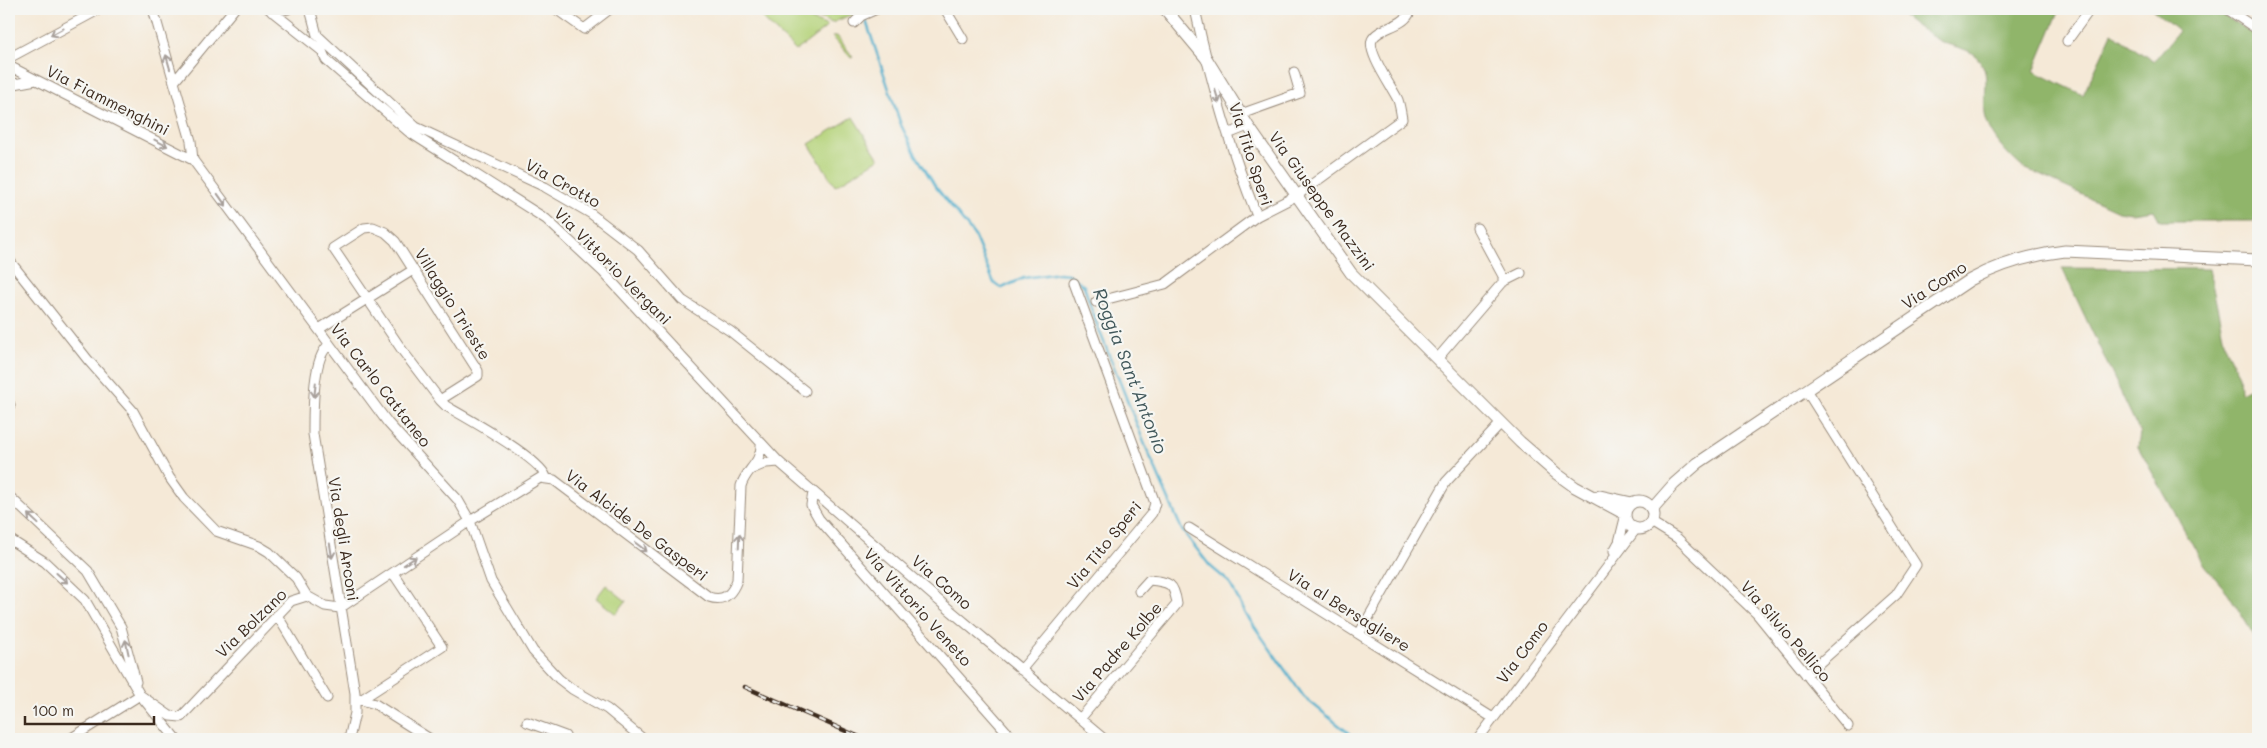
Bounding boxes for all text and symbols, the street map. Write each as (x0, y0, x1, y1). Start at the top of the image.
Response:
one-way arrow (50, 27, 65, 37)
one-way arrow (163, 54, 172, 70)
street label: Via Fiammenghini (43, 59, 173, 140)
one-way arrow (1212, 88, 1222, 104)
street label: Via Tito Speri (1225, 100, 1278, 208)
street label: Via Giuseppe Mazzini (1265, 127, 1380, 275)
one-way arrow (153, 139, 168, 148)
street label: Via Crotto (522, 153, 605, 212)
one-way arrow (216, 192, 227, 206)
street label: Via Vittorio Vergani (550, 202, 677, 329)
street label: Villaggio Trieste (411, 244, 496, 363)
street label: Via Como (1897, 256, 1970, 313)
water label: Roggia Sant'Antonio (1088, 284, 1174, 457)
street label: Via Carlo Cattaneo (326, 318, 436, 451)
one-way arrow (310, 382, 320, 398)
street label: Via Alcide De Gasperi (562, 464, 713, 585)
street label: Via degli Arconi (324, 475, 365, 602)
street label: Via Tito Speri (1062, 496, 1146, 593)
one-way arrow (27, 513, 40, 525)
one-way arrow (734, 533, 744, 550)
one-way arrow (634, 541, 647, 552)
one-way arrow (326, 543, 336, 559)
street label: Via Vittorio Veneto (860, 543, 977, 670)
street label: Via Como (908, 550, 977, 614)
one-way arrow (403, 556, 417, 566)
street label: Via al Bersagliere (1284, 563, 1415, 656)
one-way arrow (56, 572, 69, 583)
street label: Via Silvio Pellico (1737, 576, 1836, 686)
street label: Via Bolzano (211, 584, 291, 662)
street label: Via Padre Kolbe (1067, 597, 1166, 706)
street label: Via Como (1491, 616, 1552, 687)
one-way arrow (122, 640, 132, 656)
scale bar (25, 693, 154, 725)
text: 100 m (32, 700, 74, 720)

